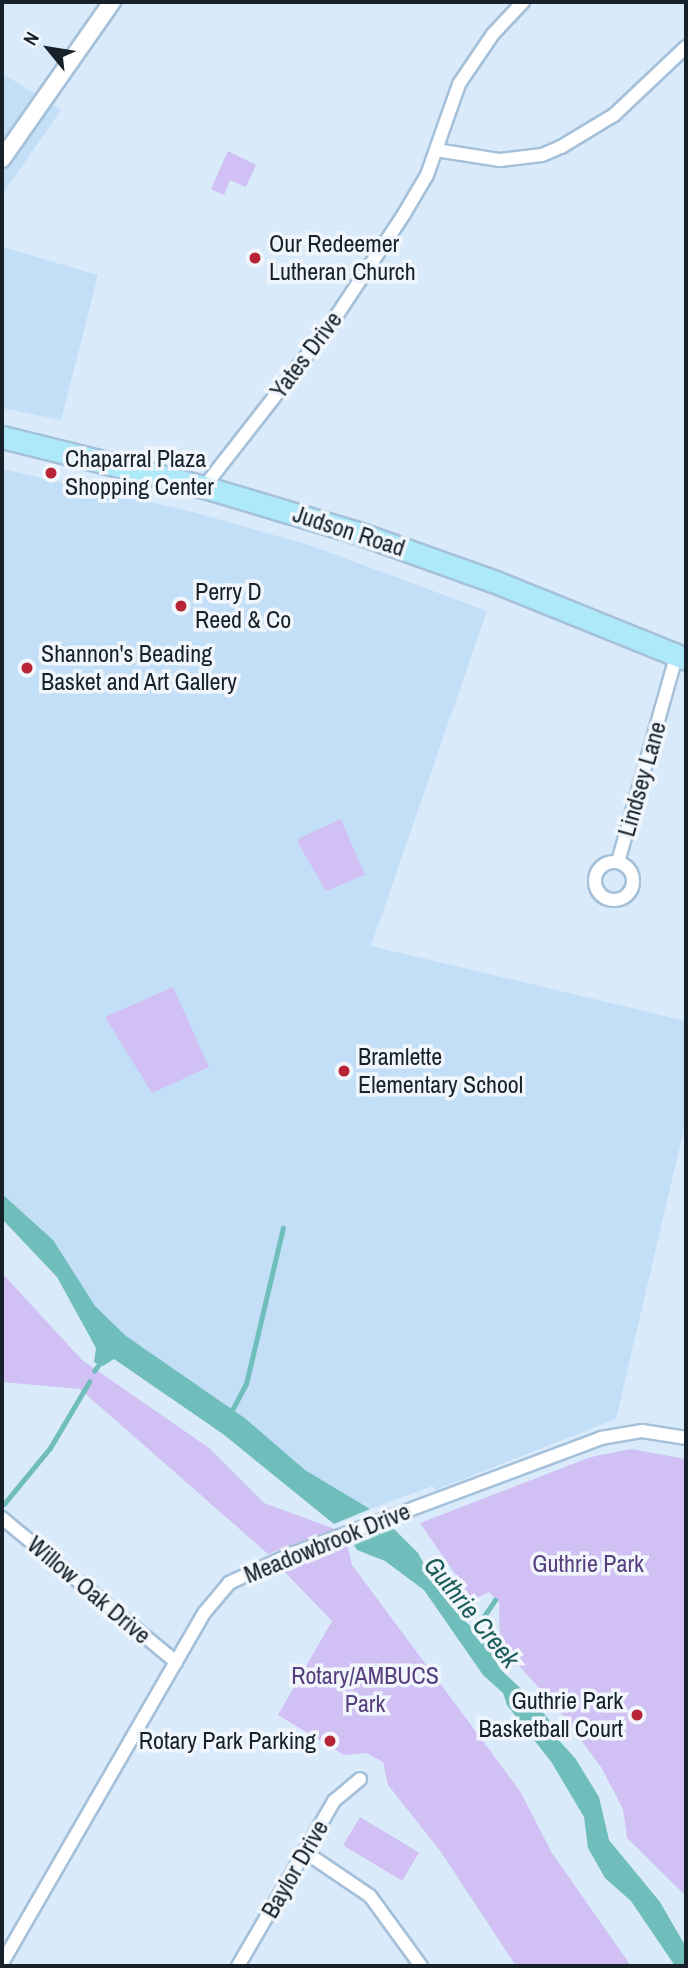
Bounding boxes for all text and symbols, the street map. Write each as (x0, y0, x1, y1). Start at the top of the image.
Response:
north arrow (14, 14, 84, 84)
text: N (17, 27, 45, 50)
place label: Our Redeemer Lutheran Church (269, 230, 416, 286)
marker: Our Redeemer Lutheran Church (247, 250, 263, 266)
street label: Yates Drive (264, 306, 348, 404)
place label: Chaparral Plaza Shopping Center (65, 445, 214, 501)
marker: Chaparral Plaza Shopping Center (43, 465, 59, 481)
street label: Judson Road (289, 499, 409, 563)
place label: Perry D Reed & Co (195, 578, 291, 634)
marker: Perry D Reed & Co (173, 598, 189, 614)
place label: Shannon's Beading Basket and Art Gallery (41, 640, 238, 696)
marker: Shannon's Beading Basket and Art Gallery (19, 660, 35, 676)
street label: Lindsey Lane (612, 718, 672, 840)
place label: Bramlette Elementary School (358, 1043, 523, 1099)
marker: Bramlette Elementary School (336, 1063, 352, 1079)
street label: Meadowbrook Drive (240, 1497, 414, 1589)
street label: Willow Oak Drive (22, 1530, 156, 1650)
water label: Guthrie Creek (418, 1550, 526, 1674)
park label: Guthrie Park (532, 1550, 644, 1578)
park label: Rotary/AMBUCS Park (291, 1662, 439, 1718)
place label: Guthrie Park Basketball Court (479, 1687, 623, 1743)
marker: Guthrie Park Basketball Court (629, 1707, 645, 1723)
place label: Rotary Park Parking (139, 1727, 316, 1755)
marker: Rotary Park Parking (322, 1733, 338, 1749)
street label: Baylor Drive (255, 1815, 335, 1923)

